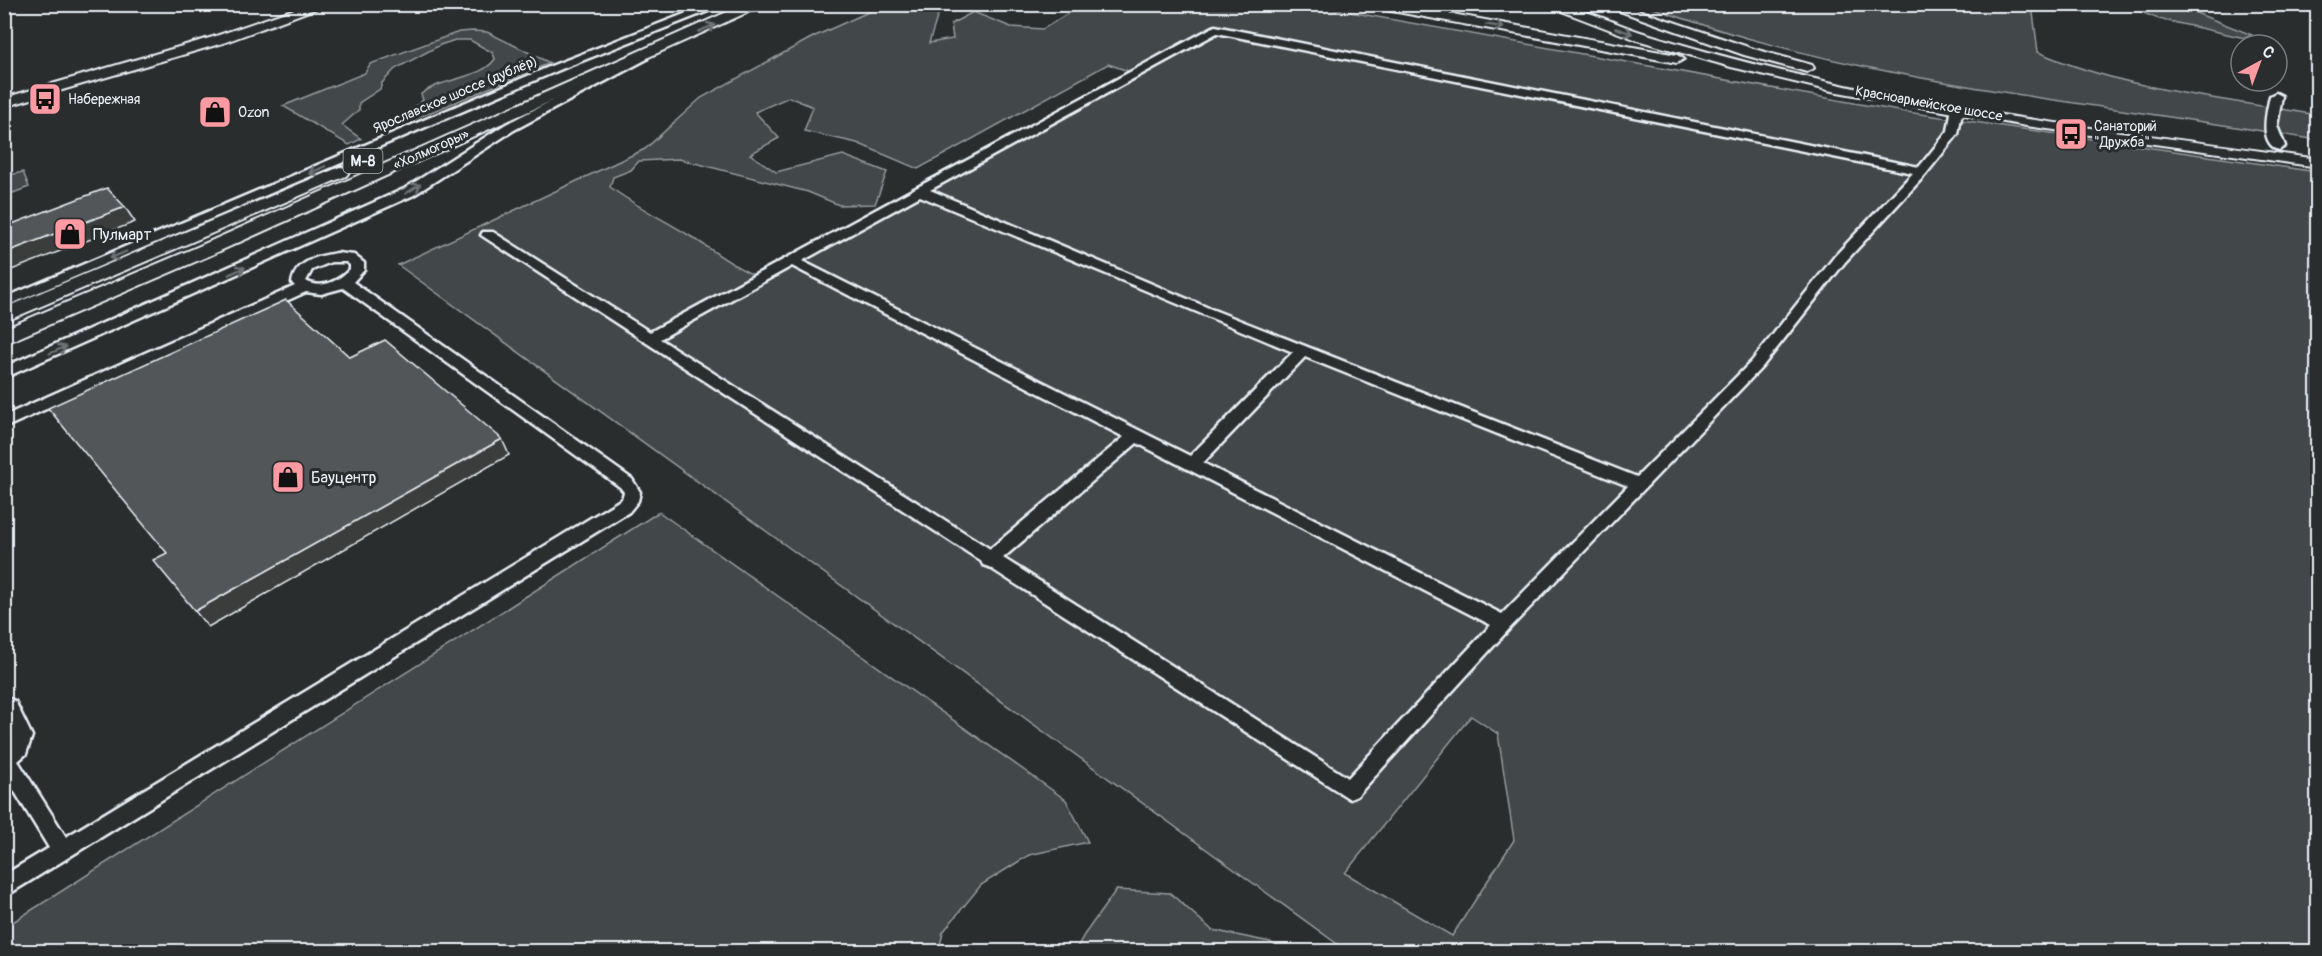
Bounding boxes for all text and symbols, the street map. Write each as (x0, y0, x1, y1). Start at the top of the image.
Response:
one-way arrow (1485, 20, 1504, 31)
one-way arrow (697, 21, 715, 33)
one-way arrow (1614, 26, 1633, 37)
north arrow (2229, 33, 2289, 93)
text: С (2258, 42, 2279, 63)
street label: Ярославское шоссе (дублёр) (370, 52, 540, 137)
bus stop icon: Набережная (27, 81, 63, 117)
street label: Красноармейское шоссе (1854, 82, 2004, 125)
place label: Набережная (68, 91, 140, 108)
shop icon: Ozon (197, 94, 233, 130)
place label: Ozon (238, 104, 270, 121)
bus stop icon: Санаторий "Дружба" (2053, 116, 2089, 152)
place label: Санаторий "Дружба" (2094, 118, 2157, 151)
street label: «Холмогоры» (391, 125, 472, 174)
road number: М-8 (344, 149, 382, 173)
one-way arrow (308, 165, 326, 176)
one-way arrow (404, 183, 421, 195)
shop icon: Пулмарт (52, 216, 88, 252)
place label: Пулмарт (93, 225, 151, 245)
one-way arrow (110, 250, 128, 261)
one-way arrow (227, 265, 245, 276)
one-way arrow (49, 344, 67, 355)
shop icon: Бауцентр (270, 459, 306, 495)
place label: Бауцентр (311, 468, 376, 488)

